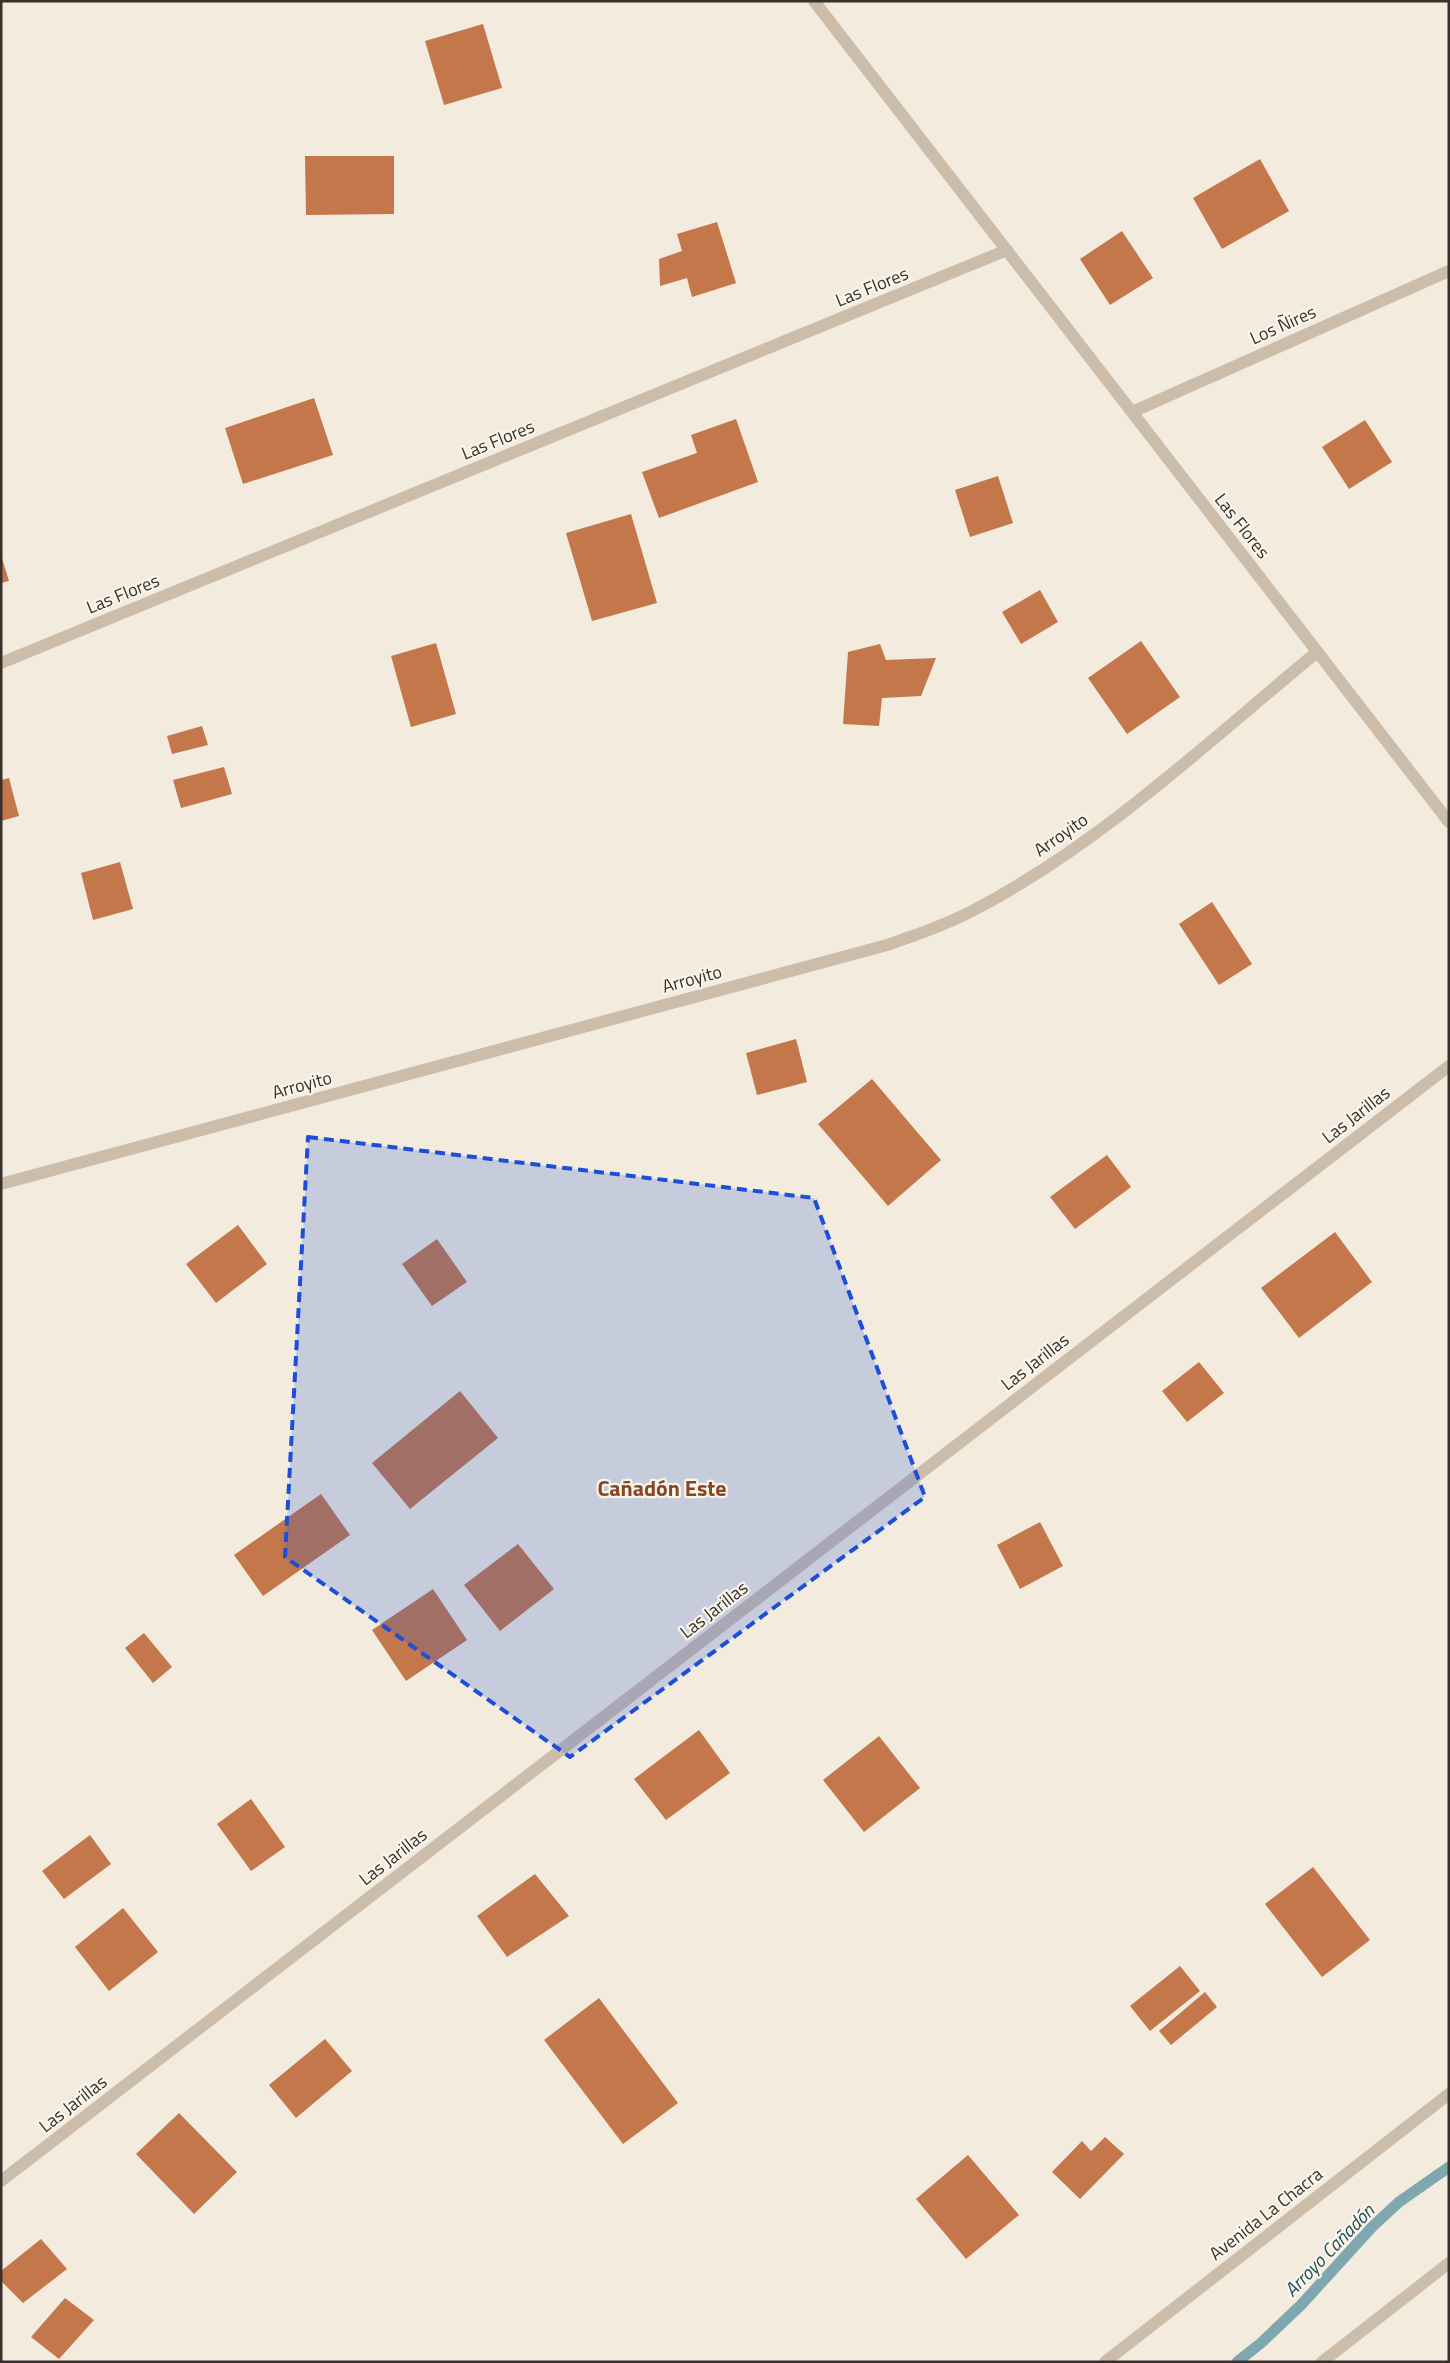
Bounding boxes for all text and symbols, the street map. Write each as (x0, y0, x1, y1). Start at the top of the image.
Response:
street label: Las Flores (831, 260, 912, 313)
street label: Los Ñires (1245, 298, 1320, 351)
street label: Las Flores (457, 413, 538, 466)
street label: Las Flores (1208, 487, 1277, 564)
street label: Las Flores (82, 567, 163, 620)
street label: Arroyito (1028, 806, 1093, 863)
street label: Arroyito (659, 958, 725, 999)
street label: Arroyito (269, 1064, 335, 1105)
street label: Las Jarillas (1316, 1079, 1396, 1150)
street label: Las Jarillas (995, 1326, 1075, 1397)
district label: Cañadón Este (597, 1471, 727, 1505)
street label: Las Jarillas (674, 1574, 754, 1645)
street label: Las Jarillas (353, 1821, 433, 1892)
street label: Las Jarillas (33, 2068, 113, 2139)
street label: Avenida La Chacra (1203, 2161, 1328, 2267)
water label: Arroyo Cañadón (1277, 2196, 1381, 2303)

